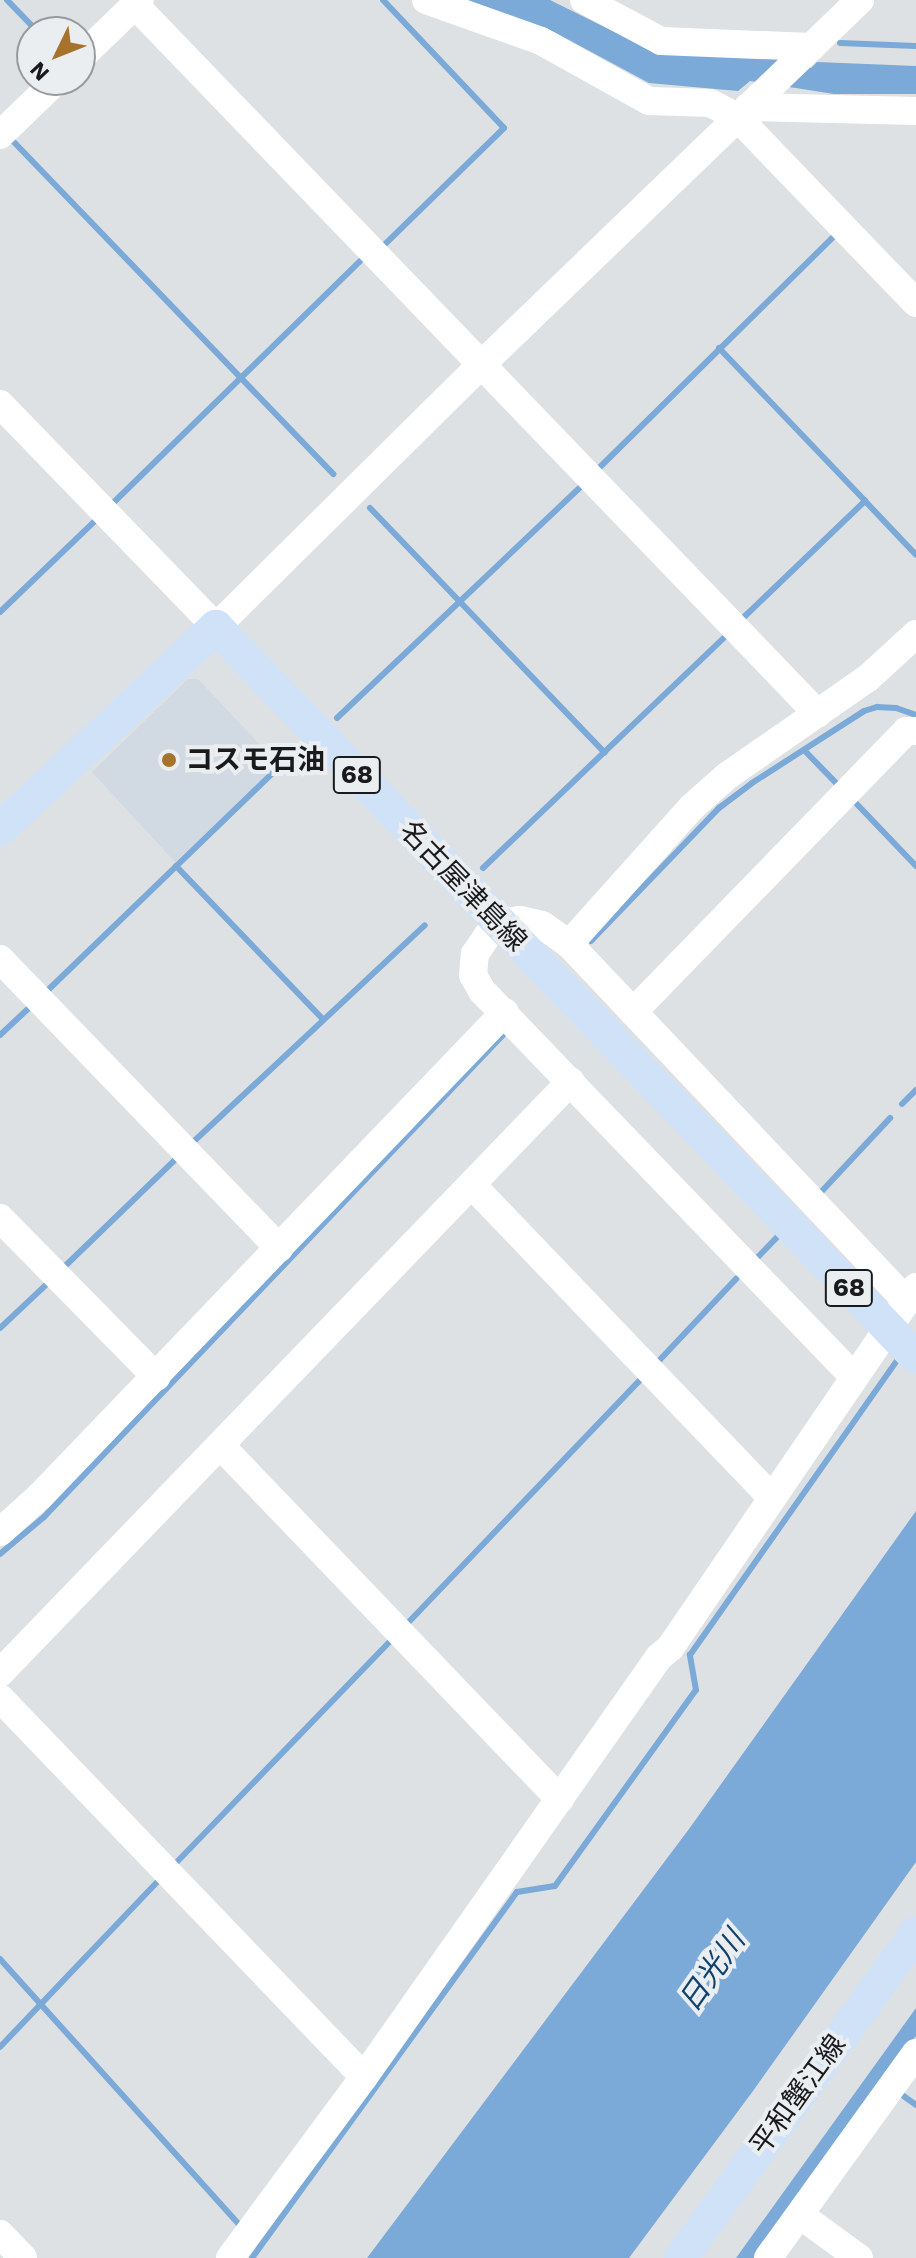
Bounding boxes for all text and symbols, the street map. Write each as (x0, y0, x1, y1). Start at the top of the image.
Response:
north arrow (16, 16, 96, 96)
text: N (25, 57, 54, 86)
place label: コスモ石油 (185, 743, 325, 777)
marker: コスモ石油 (160, 751, 178, 769)
road number: 68 (331, 753, 383, 797)
street label: 名古屋津島線 (393, 814, 533, 958)
road number: 68 (823, 1266, 875, 1310)
water label: 日光川 (671, 1924, 753, 2018)
street label: 平和蟹江線 (743, 2028, 853, 2162)

